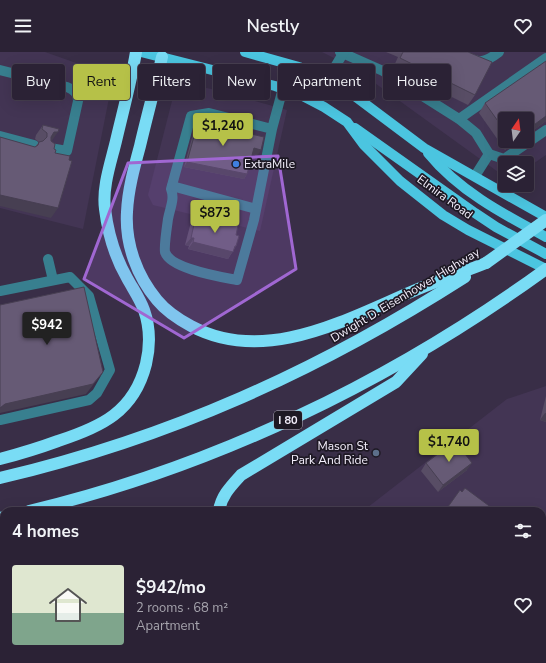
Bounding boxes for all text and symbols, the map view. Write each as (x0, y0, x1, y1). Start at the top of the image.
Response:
text: Nestly (247, 14, 299, 38)
icon: menu (12, 15, 34, 37)
icon: heart (512, 15, 534, 37)
chip: Buy (12, 64, 65, 100)
chip: Rent (73, 64, 130, 100)
chip: Filters (138, 64, 205, 100)
chip: New (213, 64, 270, 100)
chip: Apartment (278, 64, 375, 100)
chip: House (383, 64, 451, 100)
north arrow (498, 112, 534, 148)
map controls (498, 112, 534, 192)
pin: $1,240 (190, 113, 256, 147)
text: $1,240 (202, 117, 244, 135)
place label: ExtraMile (244, 156, 295, 172)
button: layers (498, 156, 534, 192)
marker: ExtraMile (231, 159, 241, 169)
street label: Elmira Road (414, 171, 476, 223)
pin: $873 (191, 200, 239, 234)
text: $873 (199, 204, 231, 222)
street label: Dwight D. Eisenhower Highway (327, 244, 483, 346)
pin: $942 (23, 312, 71, 346)
text: $942 (31, 316, 63, 334)
road number: I 80 (274, 411, 302, 429)
pin: $1,740 (416, 429, 482, 463)
text: $1,740 (428, 433, 470, 451)
place label: Mason St Park And Ride (291, 438, 369, 468)
marker: Mason St Park And Ride (371, 448, 381, 458)
text: 4 homes (12, 520, 79, 543)
icon: filters (512, 520, 534, 542)
text: $942/mo (136, 576, 206, 599)
icon: home (44, 581, 92, 629)
icon: heart (512, 594, 534, 616)
text: 2 rooms · 68 m² (136, 599, 228, 617)
text: Apartment (136, 617, 199, 635)

